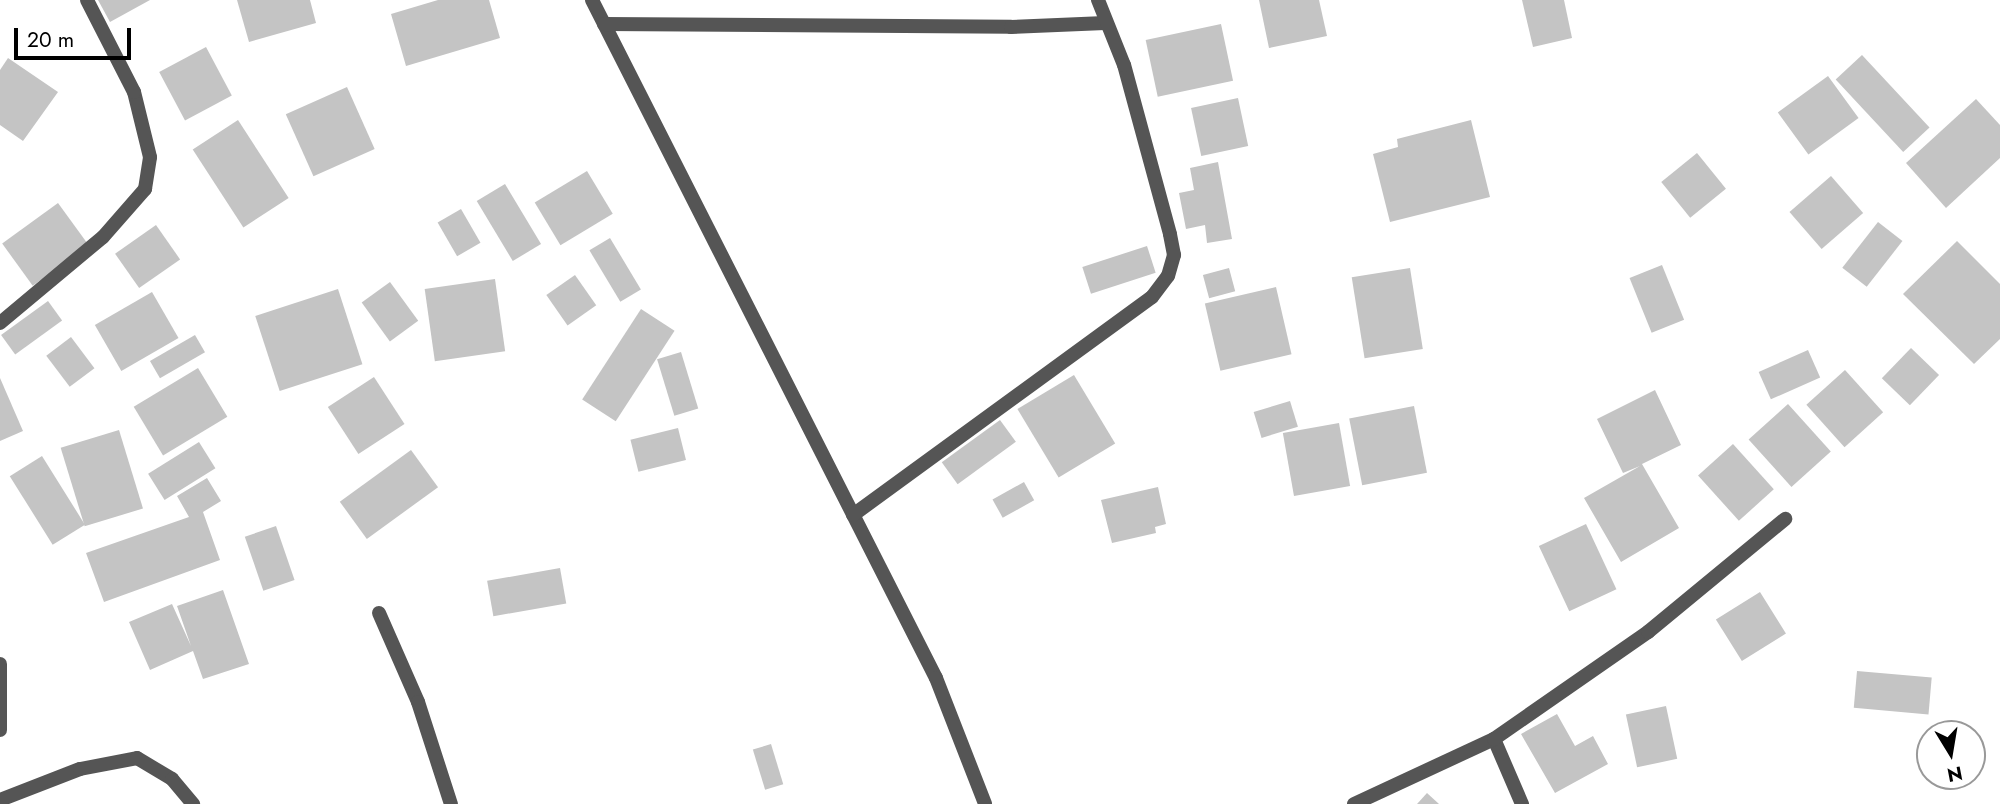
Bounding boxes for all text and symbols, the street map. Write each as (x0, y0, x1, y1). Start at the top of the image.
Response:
scale bar (18, 14, 135, 58)
text: 20 m (27, 25, 74, 55)
north arrow (1916, 720, 1986, 790)
text: N (1945, 759, 1965, 789)

